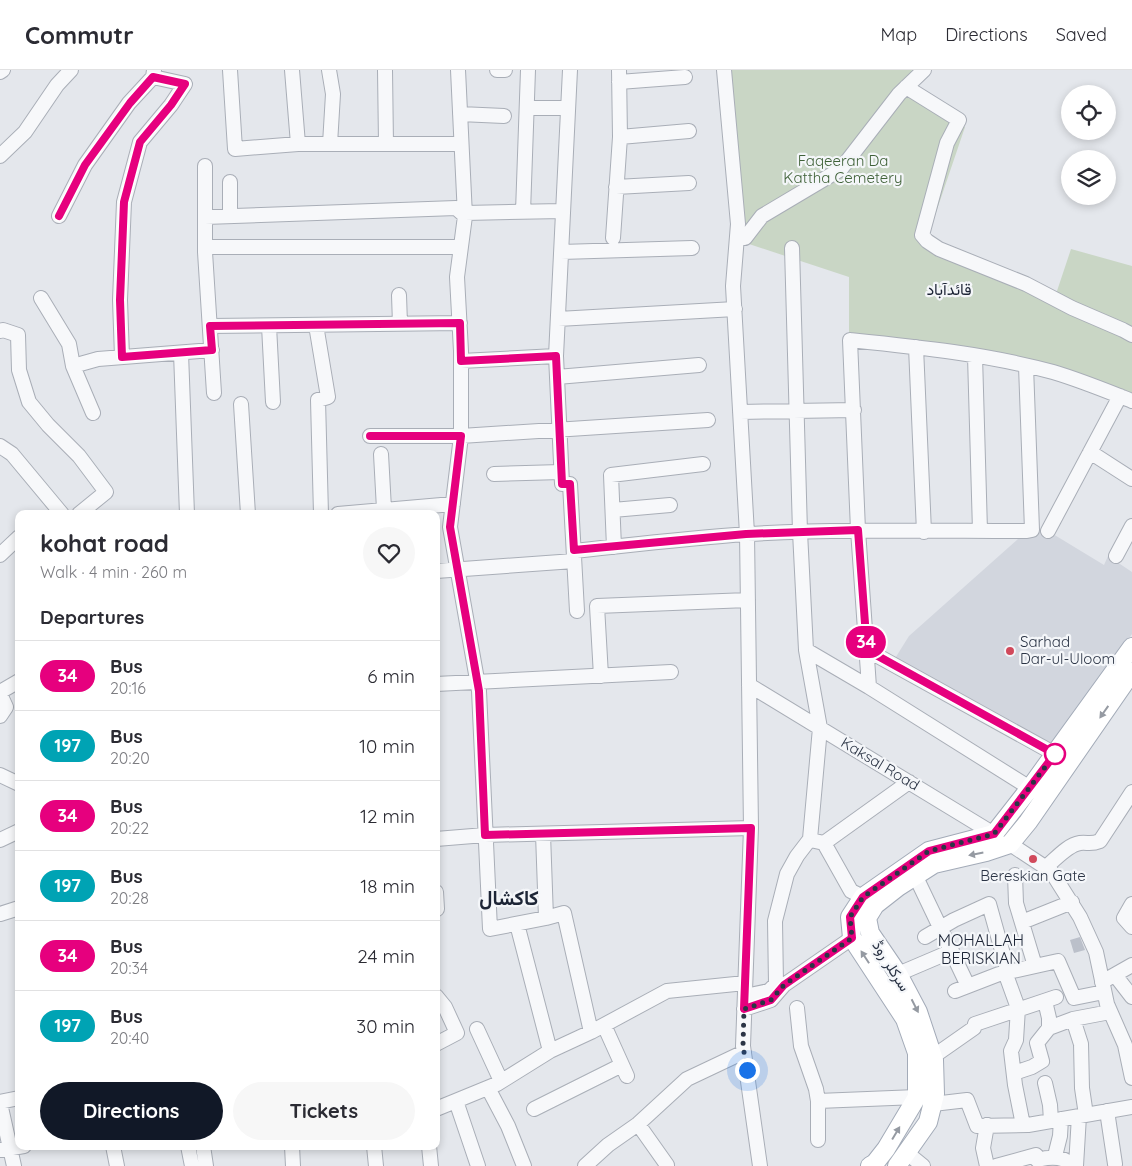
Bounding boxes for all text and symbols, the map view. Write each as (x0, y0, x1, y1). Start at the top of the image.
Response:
text: Commutr (25, 20, 134, 50)
text: Map (880, 23, 917, 46)
text: Directions (945, 23, 1028, 46)
text: Saved (1056, 23, 1107, 46)
map controls (1061, 85, 1116, 205)
button: locate (1061, 85, 1116, 140)
button: layers (1061, 150, 1116, 205)
park label: Faqeeran Da Kattha Cemetery (783, 151, 903, 187)
district label: قائدآباد (926, 279, 972, 299)
button: heart (363, 527, 415, 579)
text: kohat road (40, 528, 169, 558)
text: Walk · 4 min · 260 m (40, 562, 187, 582)
text: Departures (40, 605, 144, 629)
line badge: 34 (844, 626, 888, 658)
text: 34 (856, 630, 876, 653)
place label: Sarhad Dar-ul-Uloom (1020, 632, 1115, 668)
marker: Sarhad Dar-ul-Uloom (1004, 645, 1016, 657)
text: Bus (110, 654, 143, 678)
text: 34 (57, 664, 78, 687)
text: 6 min (367, 664, 415, 688)
text: 20:16 (110, 678, 146, 698)
one-way arrow (1099, 705, 1109, 719)
text: Bus (110, 724, 143, 748)
street label: Kaksal Road (838, 733, 923, 794)
text: 197 (54, 734, 81, 757)
text: 10 min (359, 734, 415, 758)
unlabelled marker (1044, 743, 1066, 765)
text: 20:20 (110, 748, 150, 768)
text: Bus (110, 794, 143, 818)
text: 34 (57, 804, 78, 827)
text: 12 min (360, 804, 415, 828)
text: 20:22 (110, 818, 149, 838)
one-way arrow (968, 850, 984, 858)
marker: Bereskian Gate (1027, 853, 1039, 865)
text: Bus (110, 864, 143, 888)
place label: Bereskian Gate (980, 866, 1086, 885)
text: 197 (54, 874, 81, 897)
text: 18 min (360, 874, 415, 898)
district label: کاکشال (479, 885, 539, 910)
text: 20:28 (110, 888, 149, 908)
district label: MOHALLAH BERISKIAN (938, 930, 1024, 968)
text: Bus (110, 934, 143, 958)
street label: سرکلر روڈ (868, 937, 914, 995)
text: 34 (57, 944, 78, 967)
text: 24 min (357, 944, 415, 968)
one-way arrow (860, 951, 870, 964)
text: 20:34 (110, 958, 148, 978)
one-way arrow (911, 999, 919, 1013)
text: Bus (110, 1004, 143, 1028)
text: 197 (54, 1014, 81, 1037)
text: 30 min (356, 1014, 415, 1038)
text: 20:40 (110, 1028, 149, 1048)
your location (735, 1058, 760, 1083)
button: Directions (40, 1082, 223, 1140)
button: Tickets (233, 1082, 415, 1140)
one-way arrow (891, 1127, 900, 1140)

